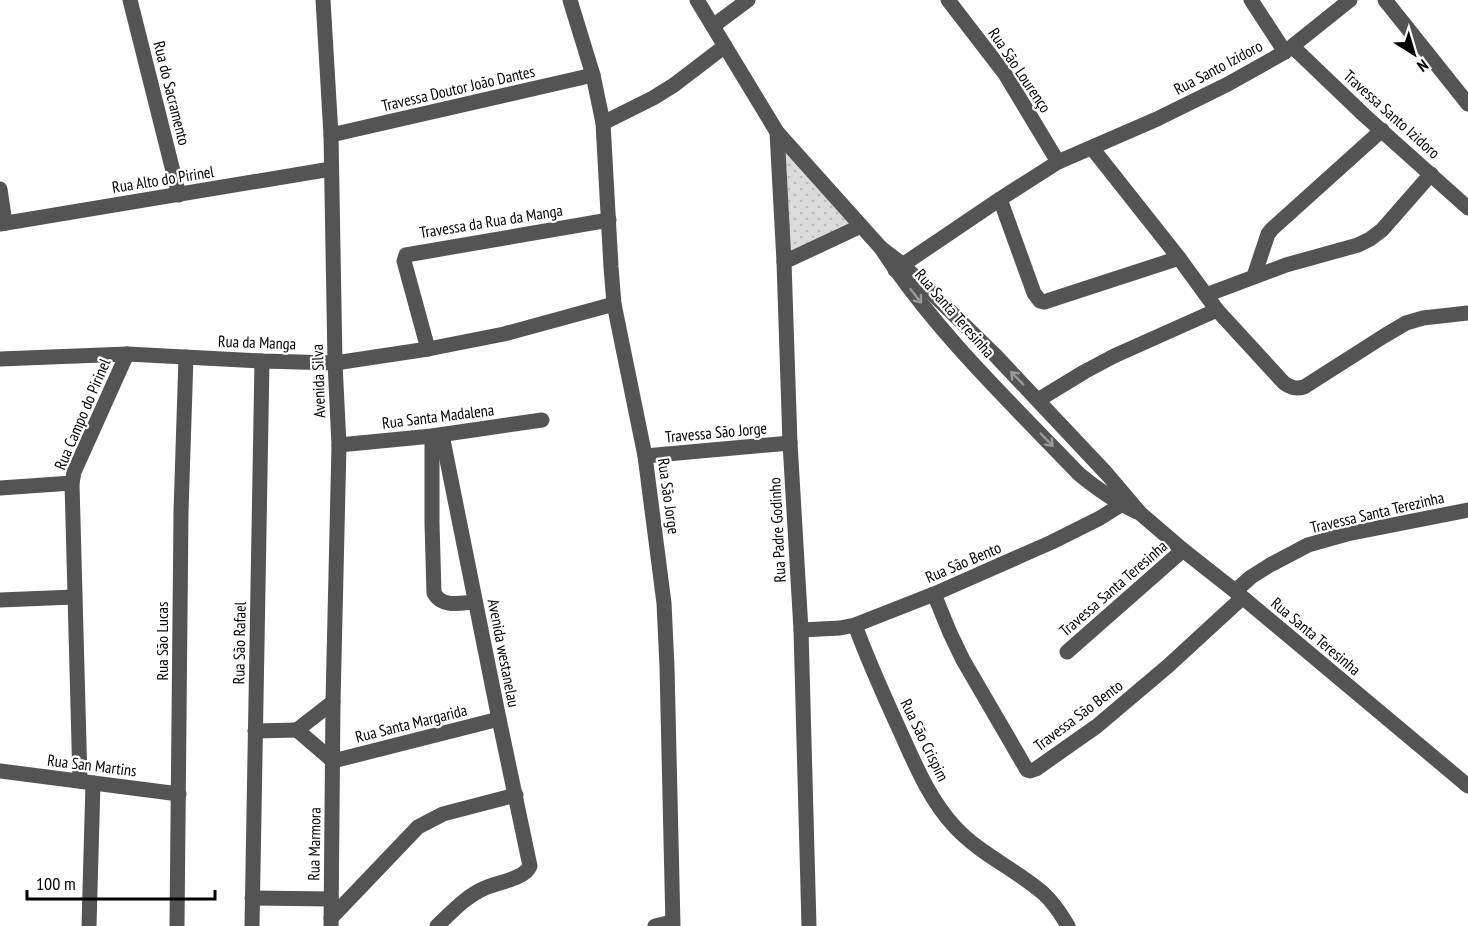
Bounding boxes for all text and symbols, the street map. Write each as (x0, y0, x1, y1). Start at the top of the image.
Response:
street label: Rua São Lourenço (984, 24, 1056, 116)
north arrow (1384, 24, 1444, 84)
street label: Rua Santo Izidoro (1170, 35, 1266, 99)
street label: Rua do Sacramento (149, 39, 195, 147)
text: N (1414, 55, 1432, 77)
street label: Travessa Doutor João Dantes (379, 61, 537, 115)
street label: Travessa Santo Izidoro (1340, 65, 1444, 163)
street label: Rua Alto do Pirinel (111, 161, 216, 197)
street label: Travessa da Rua da Manga (418, 200, 564, 242)
street label: Rua Santa Teresinha (911, 265, 999, 361)
one-way arrow (909, 287, 922, 303)
street label: Rua da Manga (218, 331, 296, 353)
street label: Avenida Silva (307, 344, 329, 418)
street label: Rua Campo do Pirinel (50, 355, 115, 473)
one-way arrow (1010, 371, 1024, 386)
street label: Rua Santa Madalena (381, 399, 495, 433)
street label: Travessa São Jorge (664, 418, 768, 446)
one-way arrow (1039, 432, 1053, 447)
street label: Rua São Jorge (654, 457, 684, 535)
street label: Rua Padre Godinho (764, 477, 790, 583)
street label: Travessa Santa Terezinha (1308, 487, 1446, 537)
street label: Travessa Santa Teresinha (1055, 536, 1171, 640)
street label: Rua São Bento (922, 537, 1004, 587)
street label: Rua Santa Teresinha (1267, 593, 1365, 679)
street label: Avenida westanelau (484, 597, 524, 709)
street label: Rua São Rafael (228, 601, 250, 685)
street label: Rua São Lucas (152, 602, 172, 680)
street label: Travessa São Bento (1030, 675, 1126, 755)
street label: Rua São Crispim (896, 696, 954, 784)
street label: Rua Santa Margarida (353, 699, 469, 747)
street label: Rua San Martins (46, 750, 138, 780)
street label: Rua Marmora (303, 807, 325, 881)
scale bar (27, 863, 214, 901)
text: 100 m (36, 872, 76, 895)

